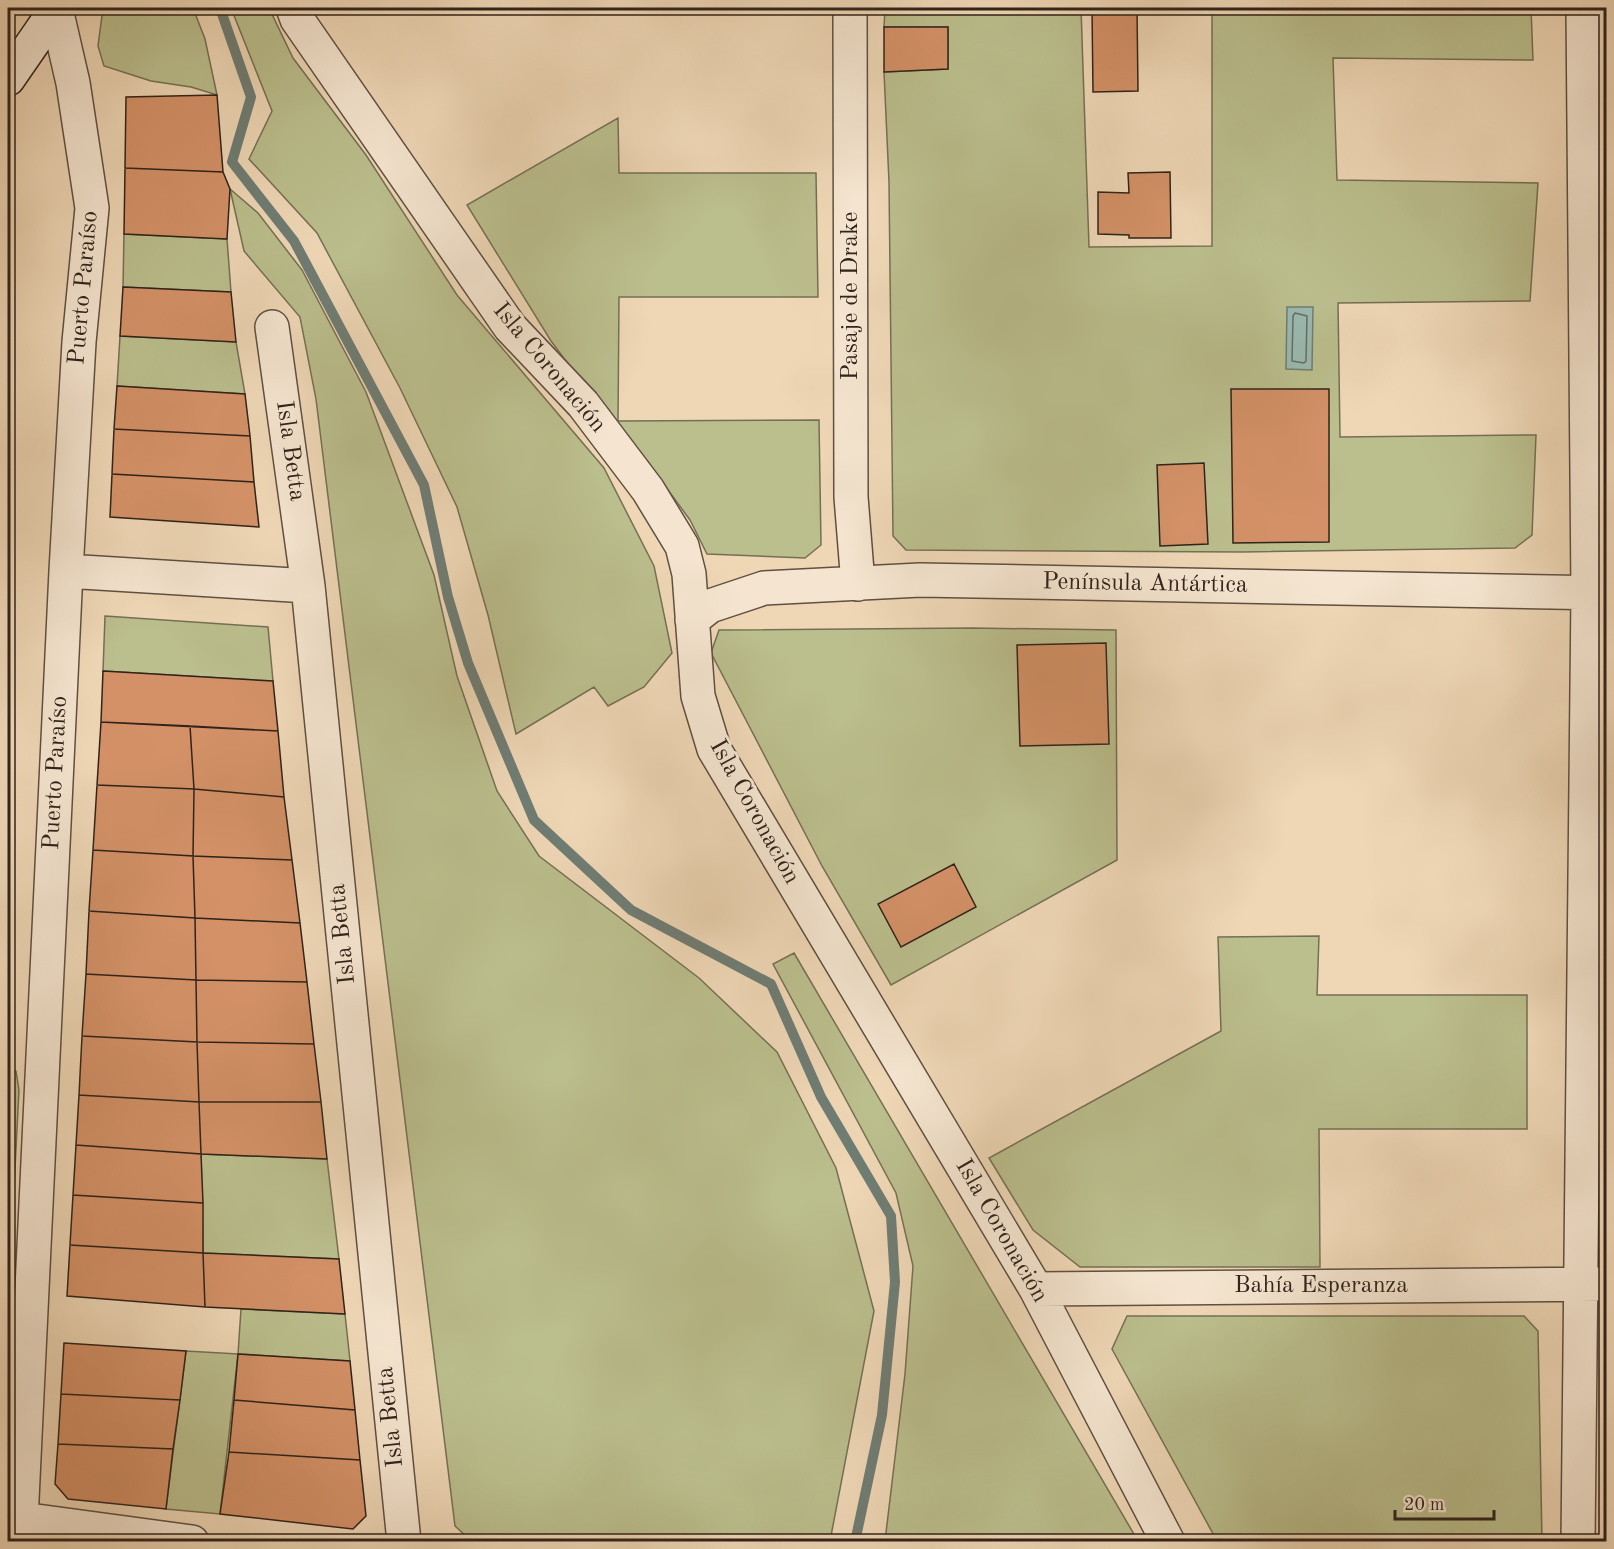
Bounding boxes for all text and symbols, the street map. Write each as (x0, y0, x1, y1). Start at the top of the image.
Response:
street label: Puerto Paraíso (65, 210, 103, 366)
street label: Pasaje de Drake (839, 211, 863, 381)
street label: Isla Coronación (488, 299, 610, 438)
street label: Isla Betta (271, 399, 309, 503)
street label: Península Antártica (1042, 570, 1248, 598)
street label: Puerto Paraíso (40, 695, 72, 851)
street label: Isla Coronación (704, 736, 804, 888)
street label: Isla Betta (326, 882, 360, 986)
street label: Isla Coronación (950, 1155, 1052, 1307)
street label: Bahía Esperanza (1234, 1274, 1408, 1298)
street label: Isla Betta (374, 1365, 408, 1469)
scale bar (1395, 1483, 1494, 1521)
text: 20 m (1404, 1496, 1444, 1514)

